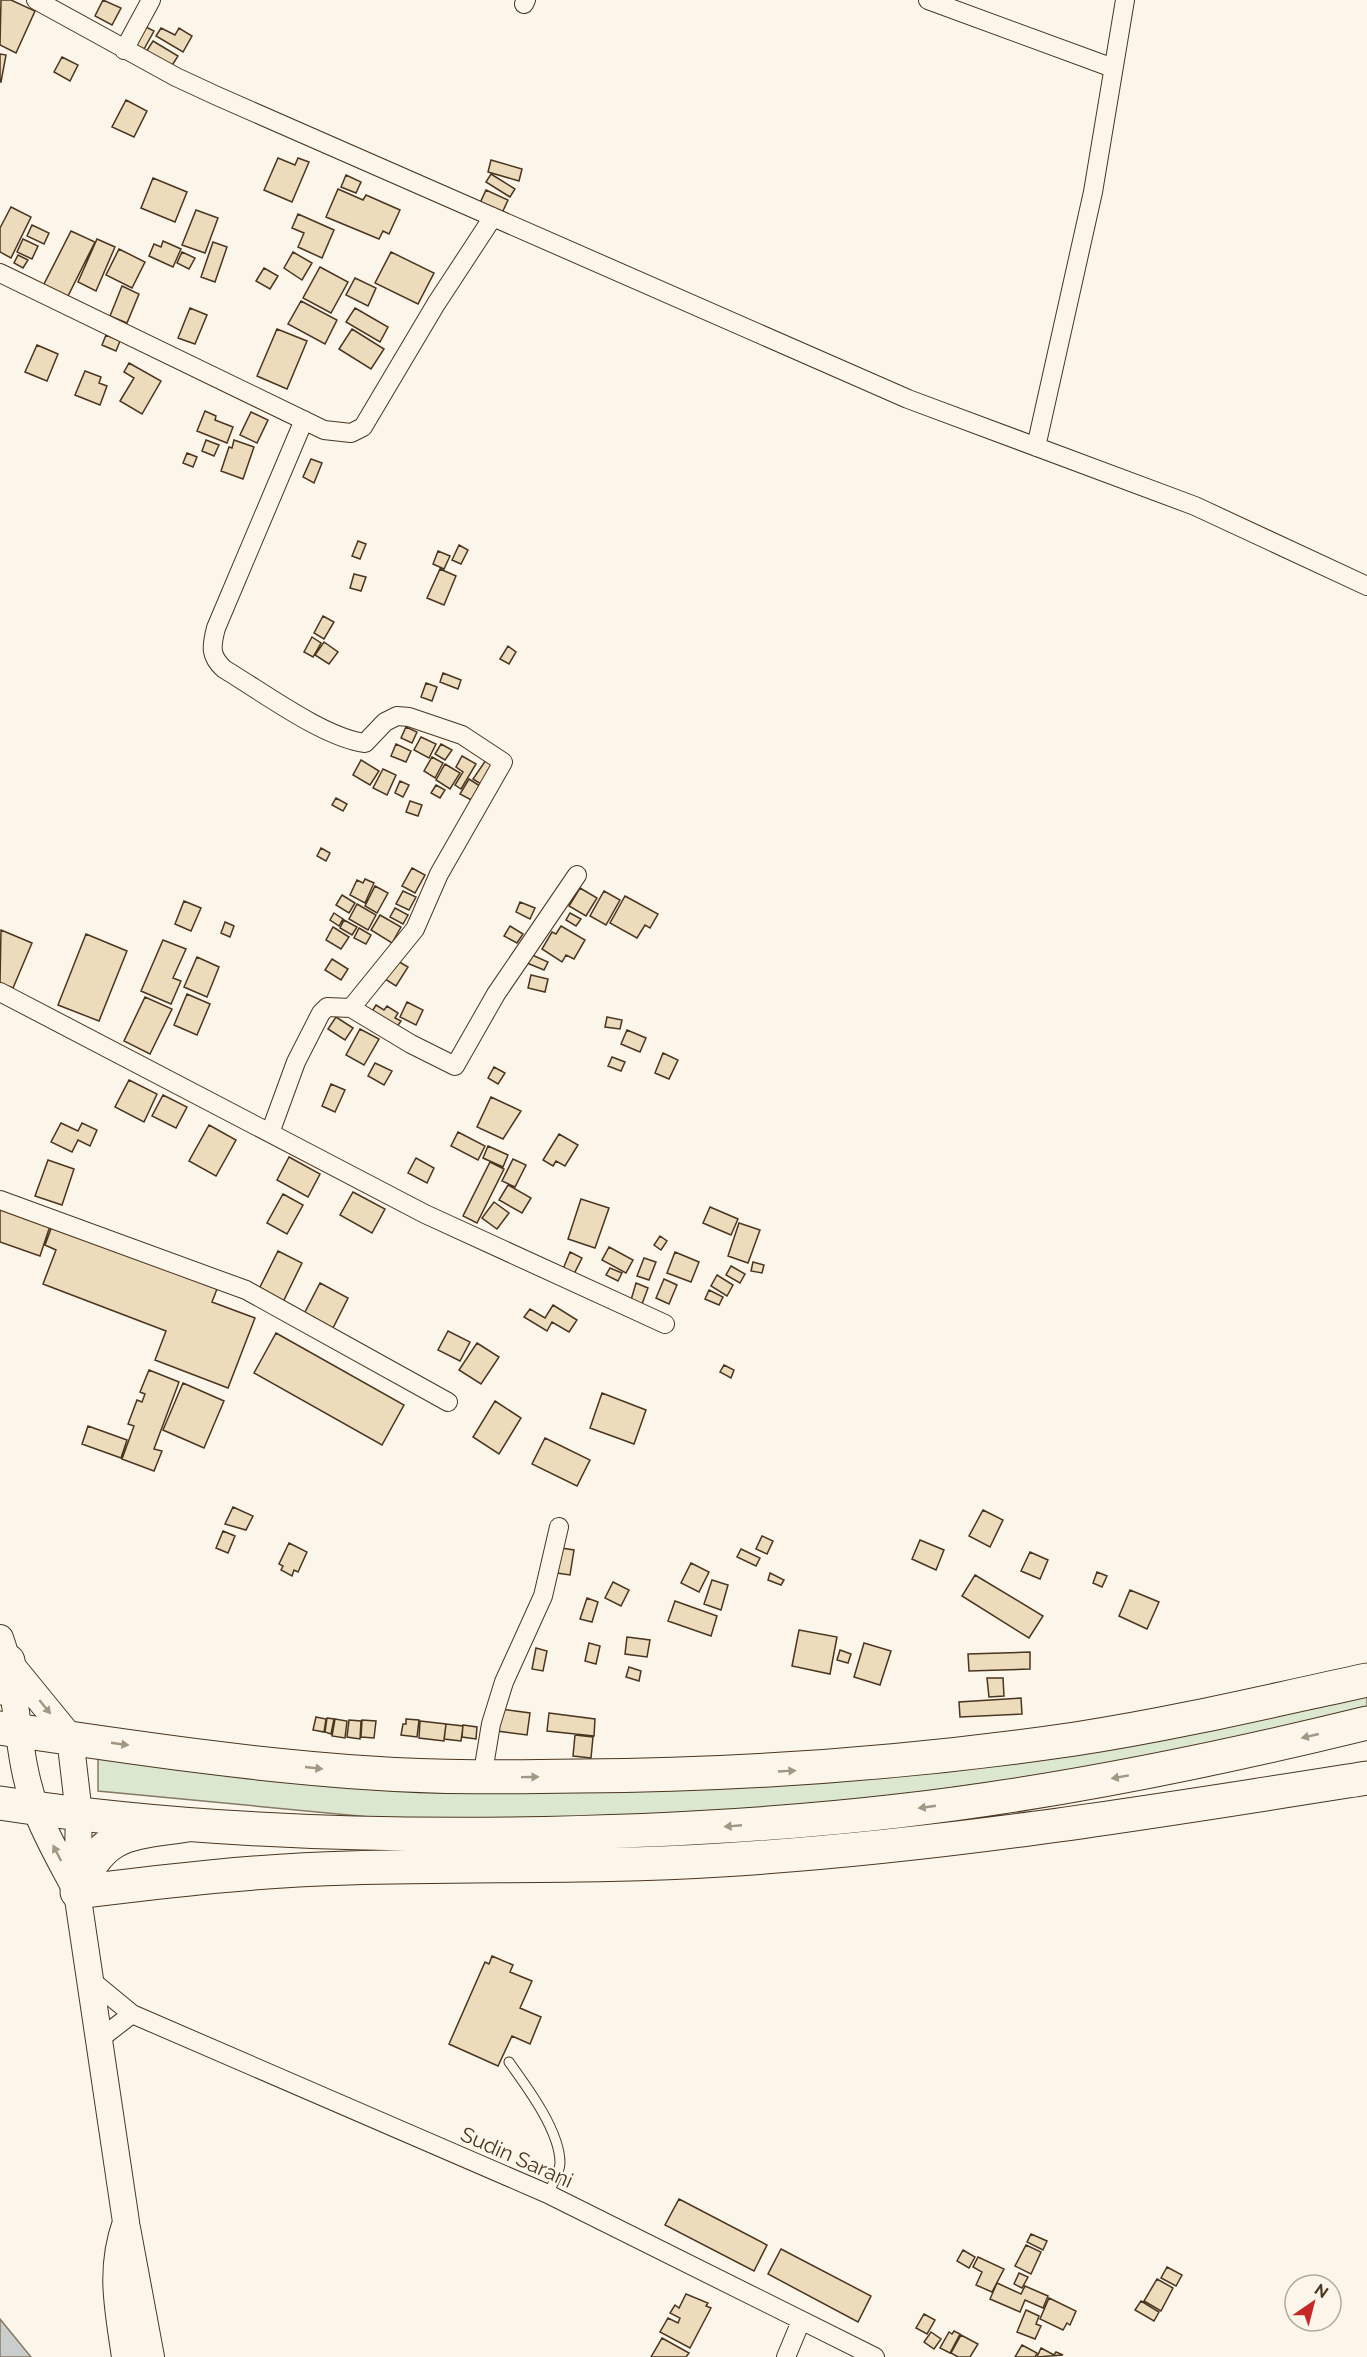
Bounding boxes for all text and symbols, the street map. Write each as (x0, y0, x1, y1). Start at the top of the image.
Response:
one-way arrow (39, 1699, 52, 1715)
one-way arrow (1301, 1732, 1319, 1742)
one-way arrow (111, 1740, 130, 1749)
one-way arrow (304, 1763, 323, 1773)
one-way arrow (778, 1766, 797, 1775)
one-way arrow (520, 1772, 539, 1782)
one-way arrow (1110, 1773, 1129, 1782)
one-way arrow (917, 1803, 936, 1812)
one-way arrow (723, 1821, 742, 1831)
one-way arrow (53, 1844, 63, 1862)
street label: Sudin Sarani (457, 2121, 577, 2193)
north arrow (1283, 2273, 1343, 2333)
text: N (1311, 2280, 1332, 2302)

